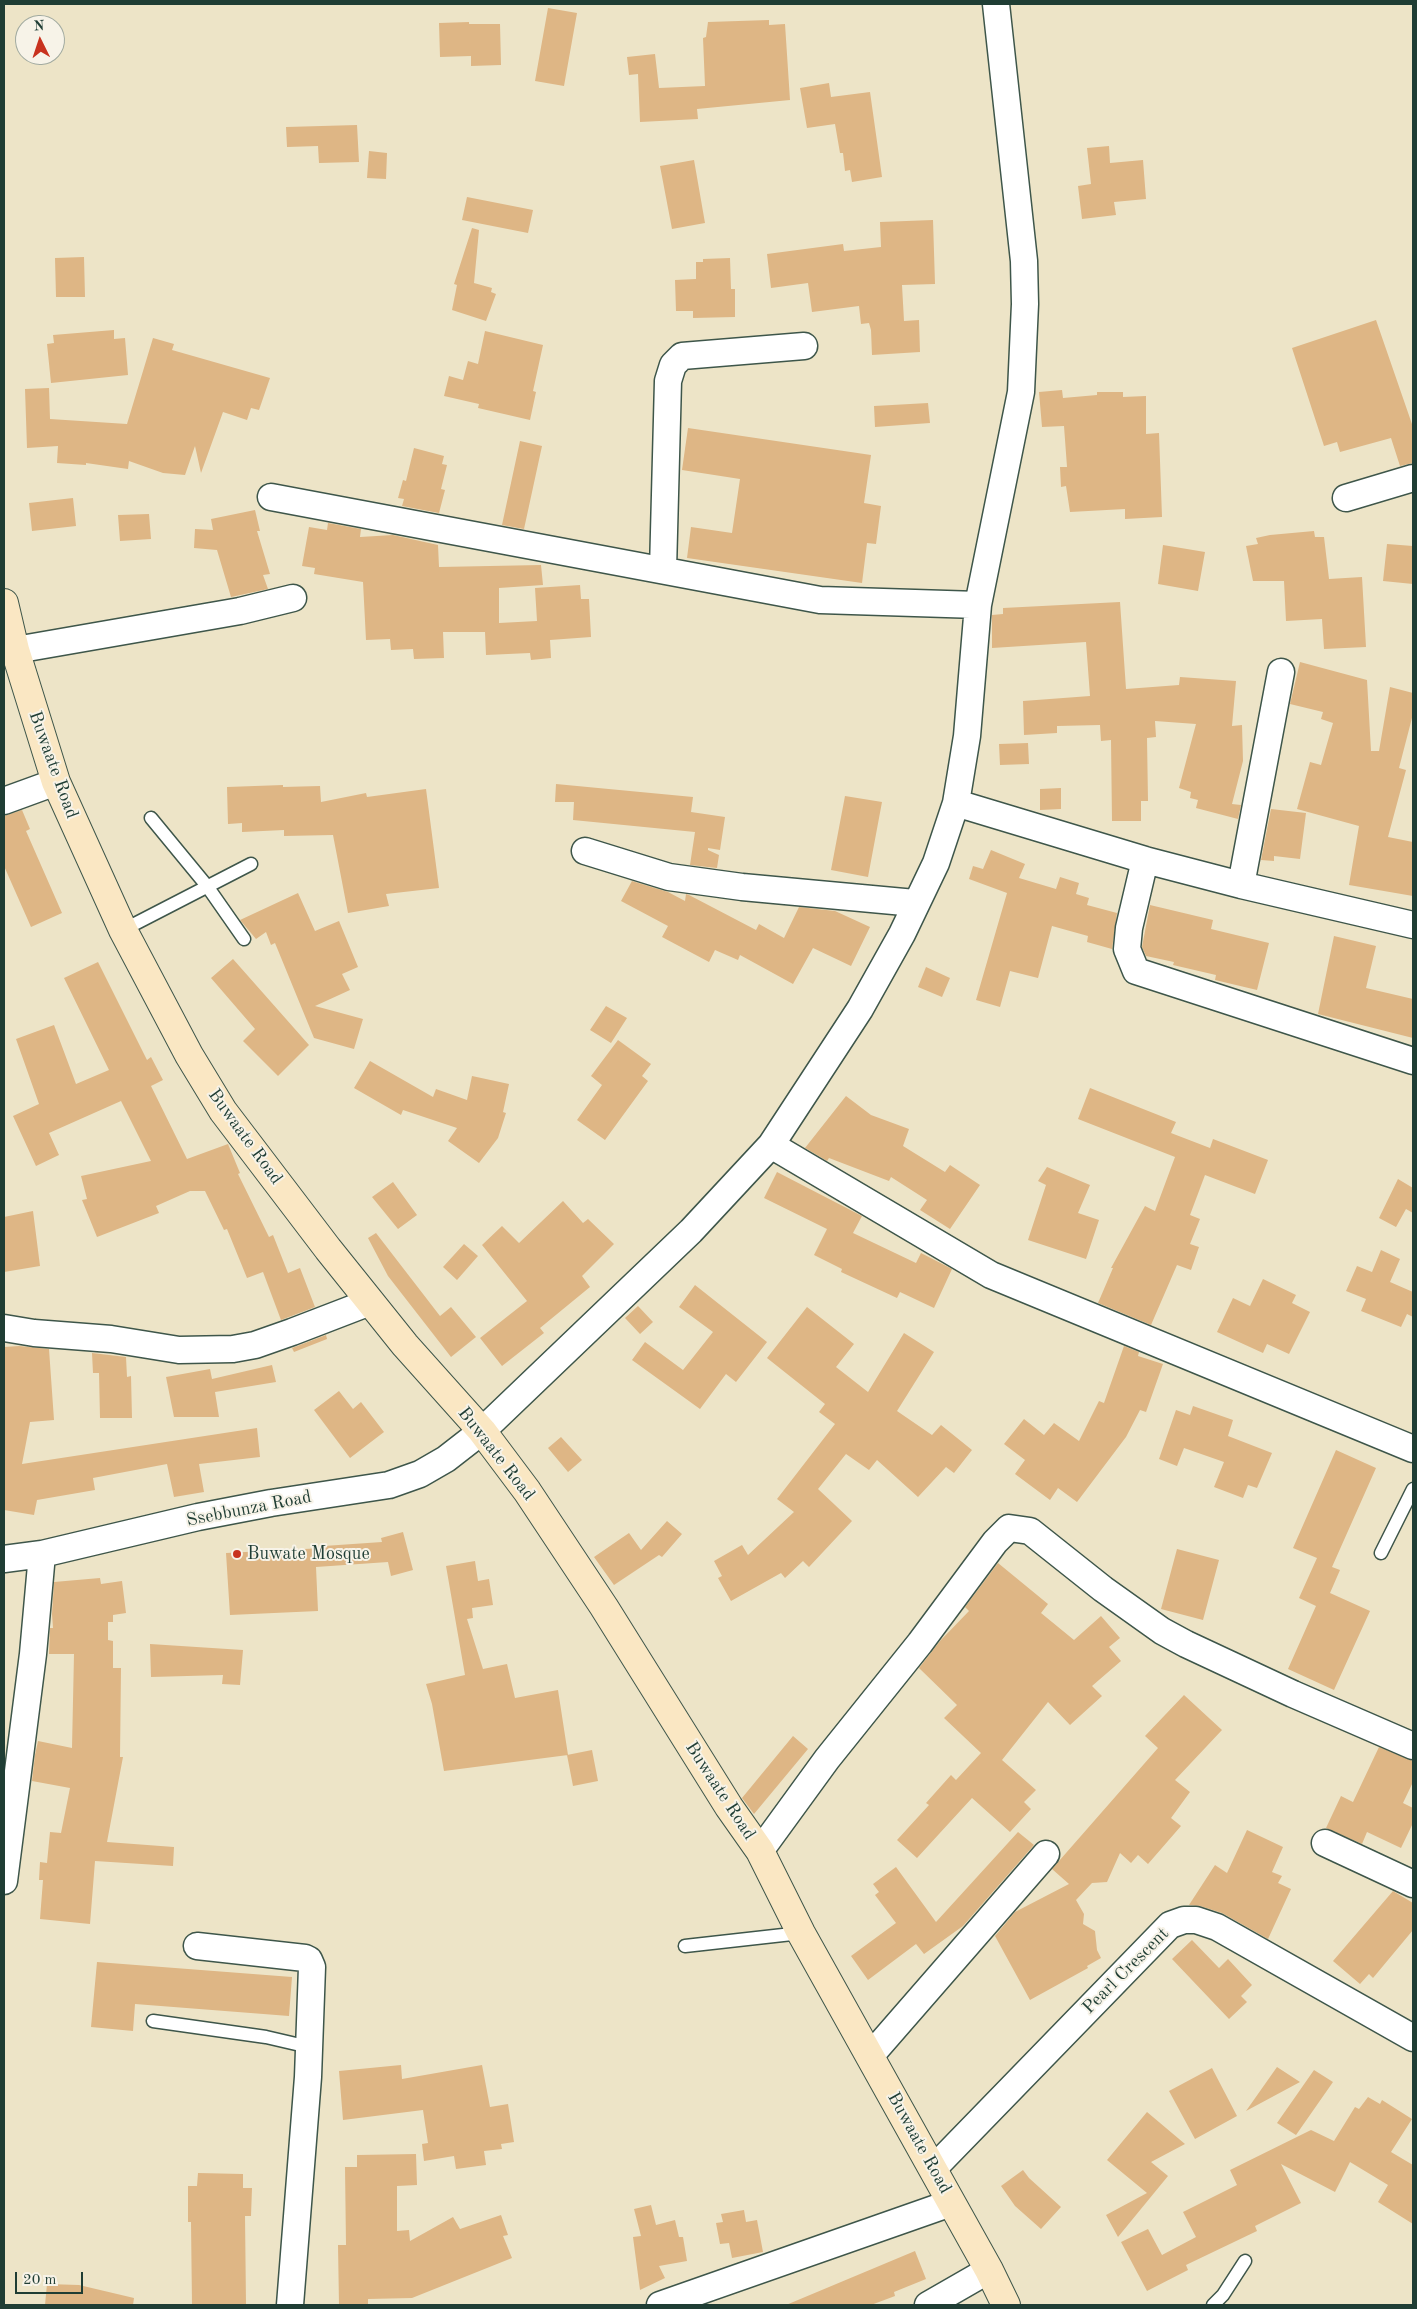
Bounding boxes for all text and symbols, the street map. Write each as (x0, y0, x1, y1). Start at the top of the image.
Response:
north arrow (15, 15, 65, 65)
text: N (33, 19, 45, 33)
street label: Buwaate Road (24, 708, 82, 822)
street label: Buwaate Road (203, 1085, 287, 1189)
street label: Buwaate Road (453, 1403, 539, 1505)
street label: Ssebbunza Road (185, 1486, 313, 1532)
place label: Buwate Mosque (247, 1543, 370, 1565)
marker: Buwate Mosque (231, 1548, 243, 1560)
street label: Buwaate Road (680, 1738, 760, 1844)
street label: Pearl Crescent (1078, 1923, 1174, 2019)
street label: Buwaate Road (882, 2088, 956, 2198)
scale bar (18, 2262, 85, 2294)
text: 20 m (23, 2273, 57, 2288)

